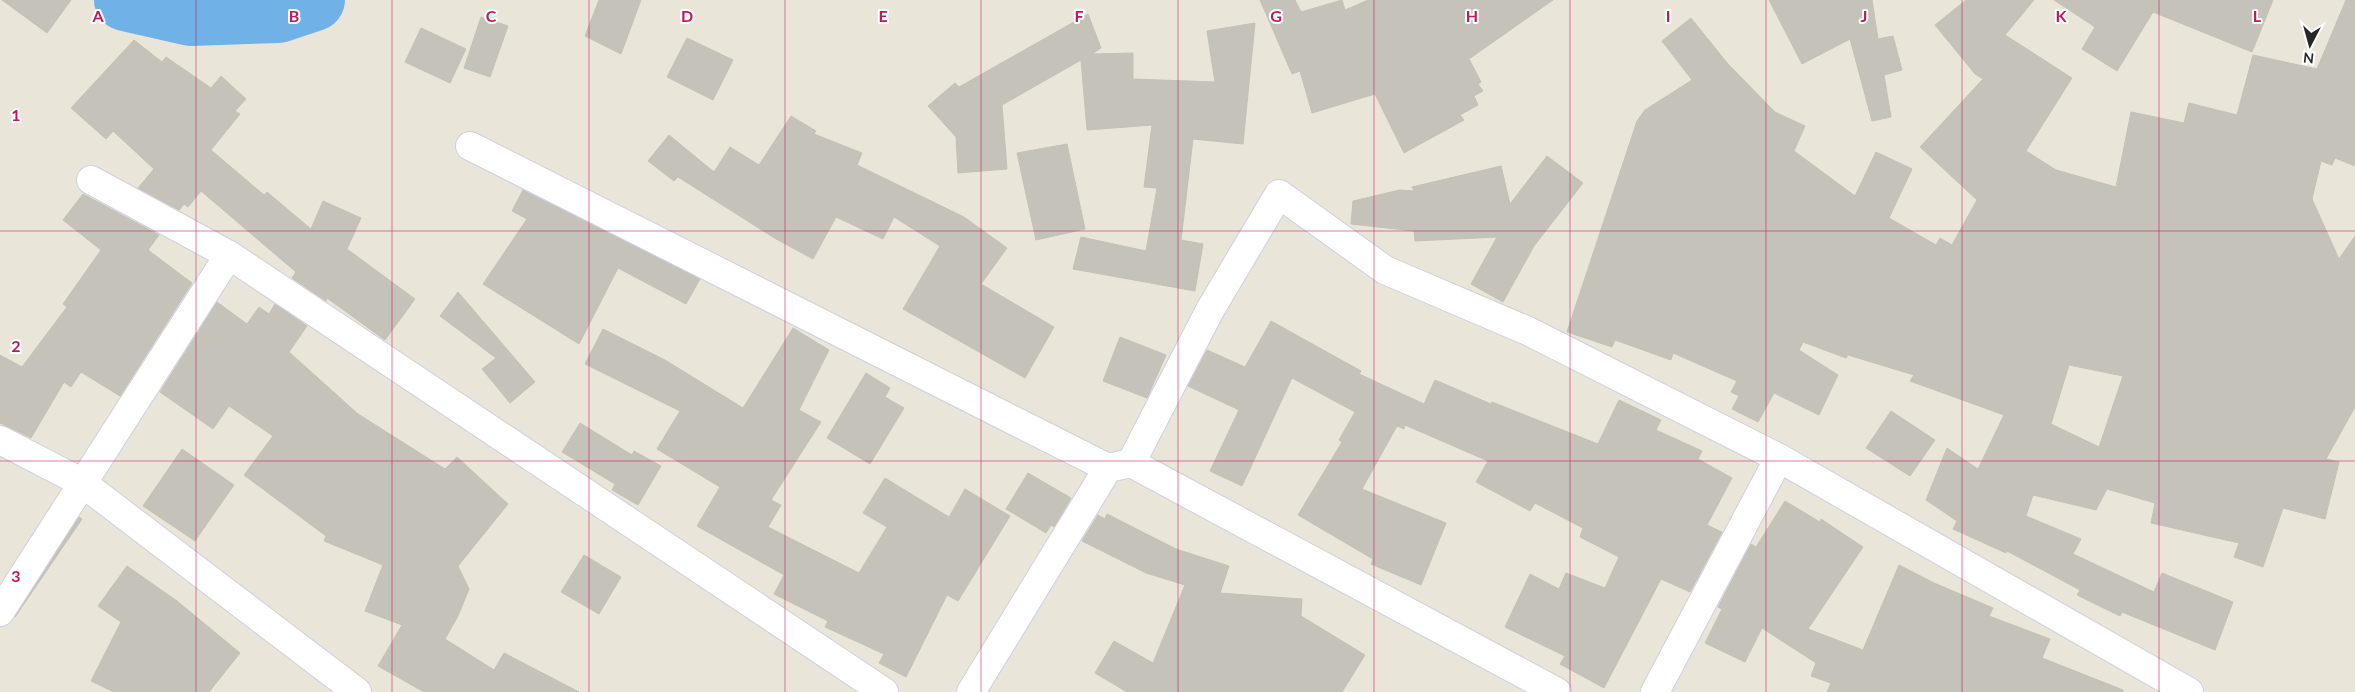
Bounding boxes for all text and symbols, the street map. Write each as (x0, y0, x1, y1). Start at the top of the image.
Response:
text: A (91, 6, 104, 25)
text: B (289, 6, 299, 25)
text: C (486, 6, 497, 25)
text: D (681, 6, 693, 25)
text: E (878, 6, 888, 25)
text: F (1074, 6, 1084, 25)
text: G (1270, 6, 1282, 25)
text: H (1466, 6, 1478, 25)
text: I (1666, 6, 1670, 25)
text: J (1861, 6, 1867, 25)
text: K (2056, 6, 2068, 25)
text: L (2253, 6, 2262, 25)
north arrow (2285, 20, 2335, 70)
text: N (2302, 49, 2315, 67)
text: 1 (11, 105, 21, 124)
text: 2 (11, 336, 21, 355)
text: 3 (11, 566, 21, 585)

